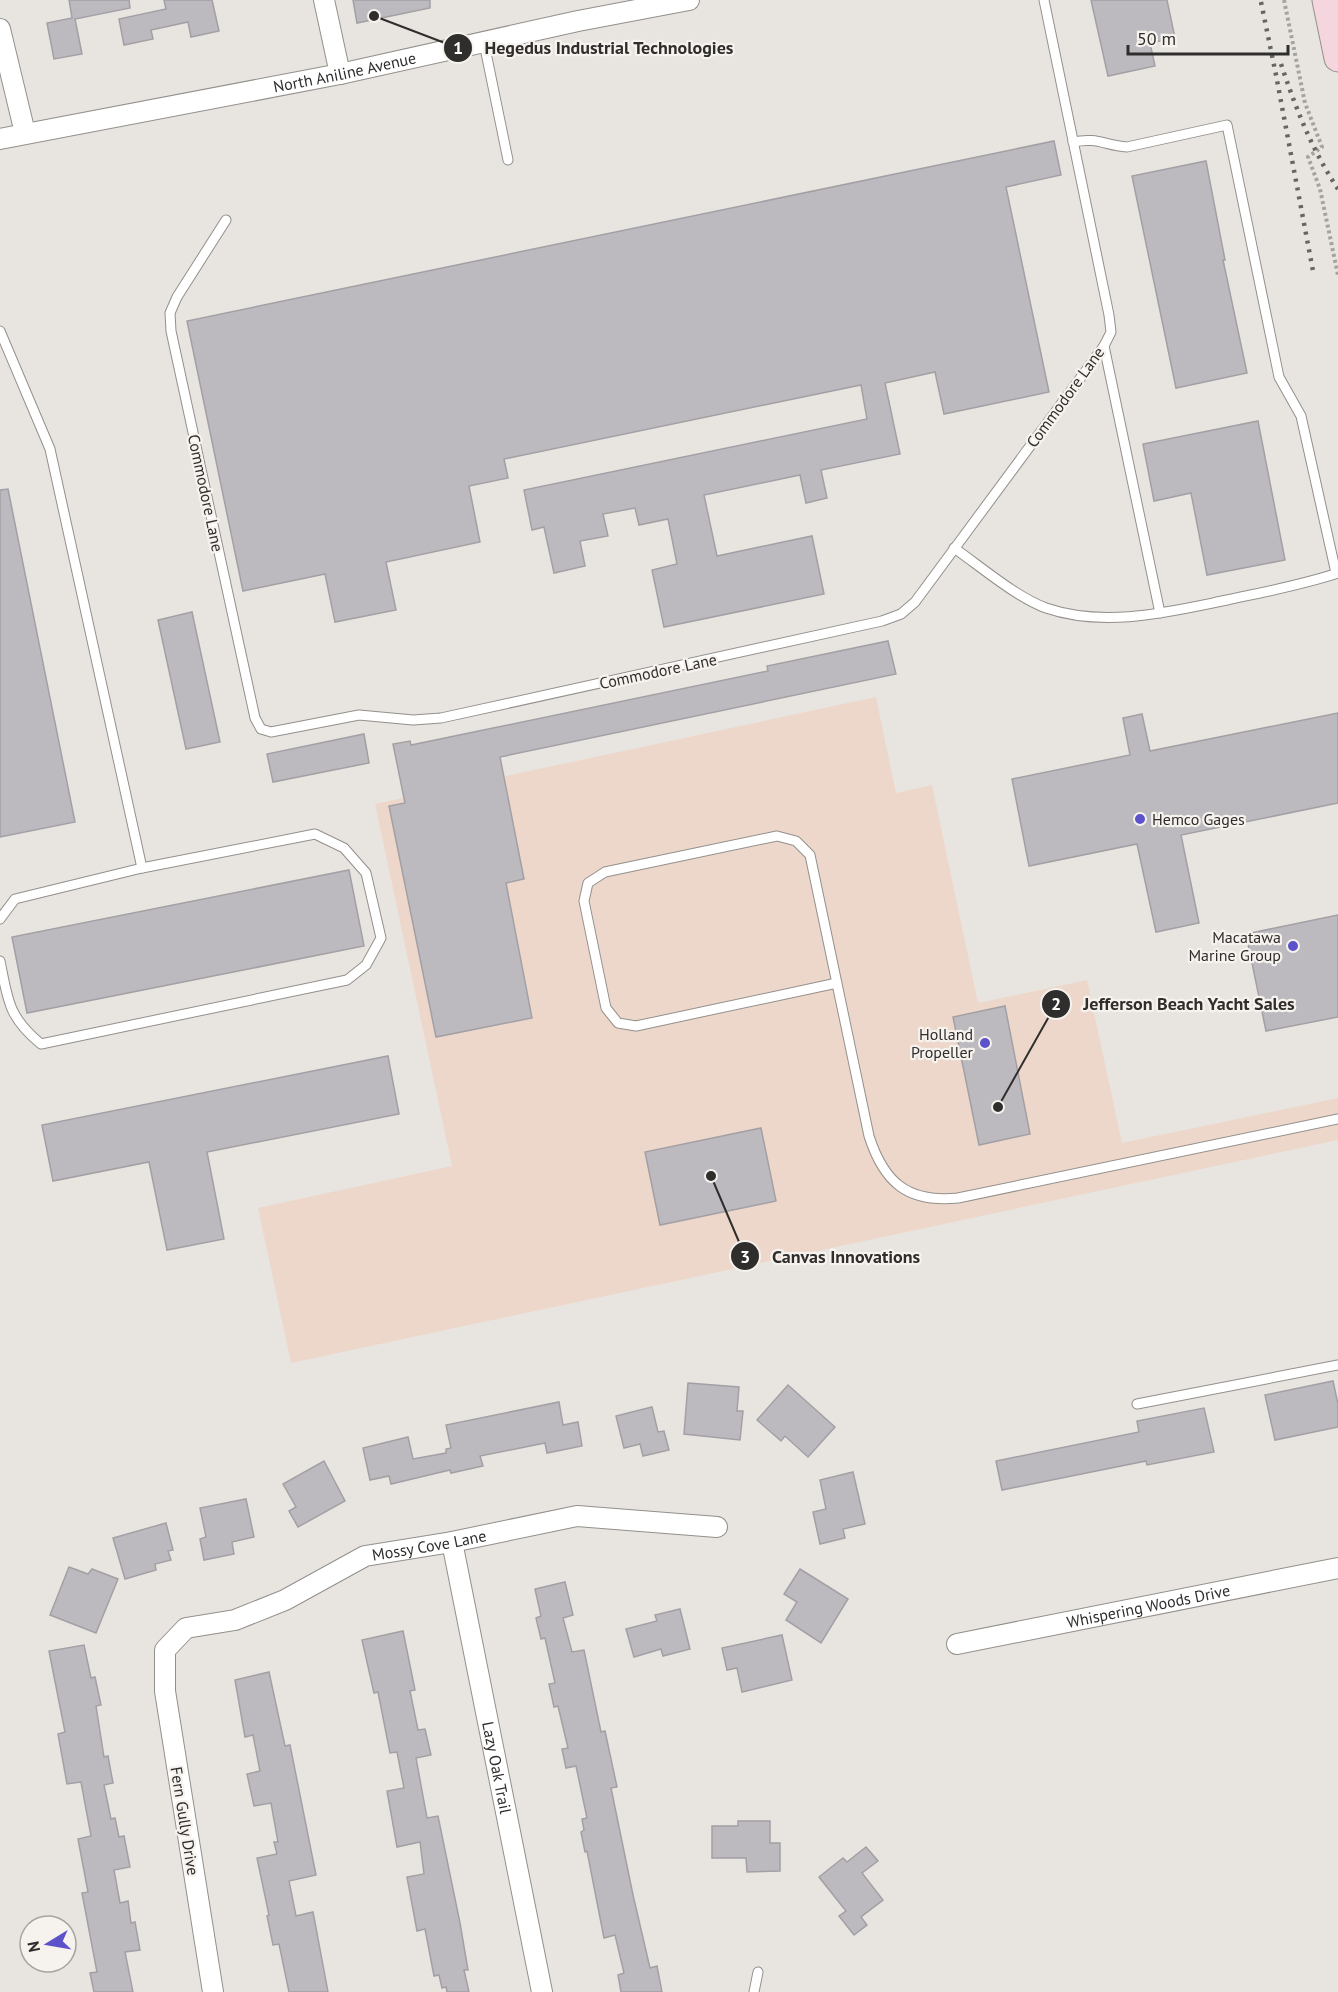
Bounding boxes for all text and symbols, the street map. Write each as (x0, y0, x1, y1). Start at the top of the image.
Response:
scale bar (1128, 18, 1288, 56)
text: 50 m (1137, 27, 1176, 50)
callout: Hegedus Industrial Technologies (443, 30, 746, 66)
text: 1 (453, 36, 463, 59)
text: Hegedus Industrial Technologies (485, 36, 734, 59)
street label: North Aniline Avenue (271, 47, 418, 97)
street label: Commodore Lane (1022, 343, 1108, 451)
street label: Commodore Lane (184, 432, 228, 554)
street label: Commodore Lane (597, 649, 719, 693)
place label: Hemco Gages (1152, 809, 1245, 829)
marker: Hemco Gages (1133, 812, 1147, 826)
place label: Macatawa Marine Group (1188, 927, 1281, 965)
marker: Macatawa Marine Group (1286, 939, 1300, 953)
callout: Jefferson Beach Yacht Sales (1041, 986, 1307, 1022)
text: 2 (1051, 992, 1061, 1015)
text: Jefferson Beach Yacht Sales (1082, 992, 1295, 1015)
place label: Holland Propeller (911, 1024, 974, 1062)
marker: Holland Propeller (978, 1036, 992, 1050)
callout: Canvas Innovations (730, 1238, 932, 1274)
text: 3 (740, 1245, 750, 1268)
text: Canvas Innovations (772, 1245, 920, 1268)
street label: Mossy Cove Lane (370, 1525, 488, 1565)
street label: Whispering Woods Drive (1065, 1580, 1232, 1632)
street label: Lazy Oak Trail (478, 1720, 516, 1816)
street label: Fern Gully Drive (167, 1765, 203, 1877)
north arrow (18, 1914, 78, 1974)
text: N (22, 1940, 44, 1954)

